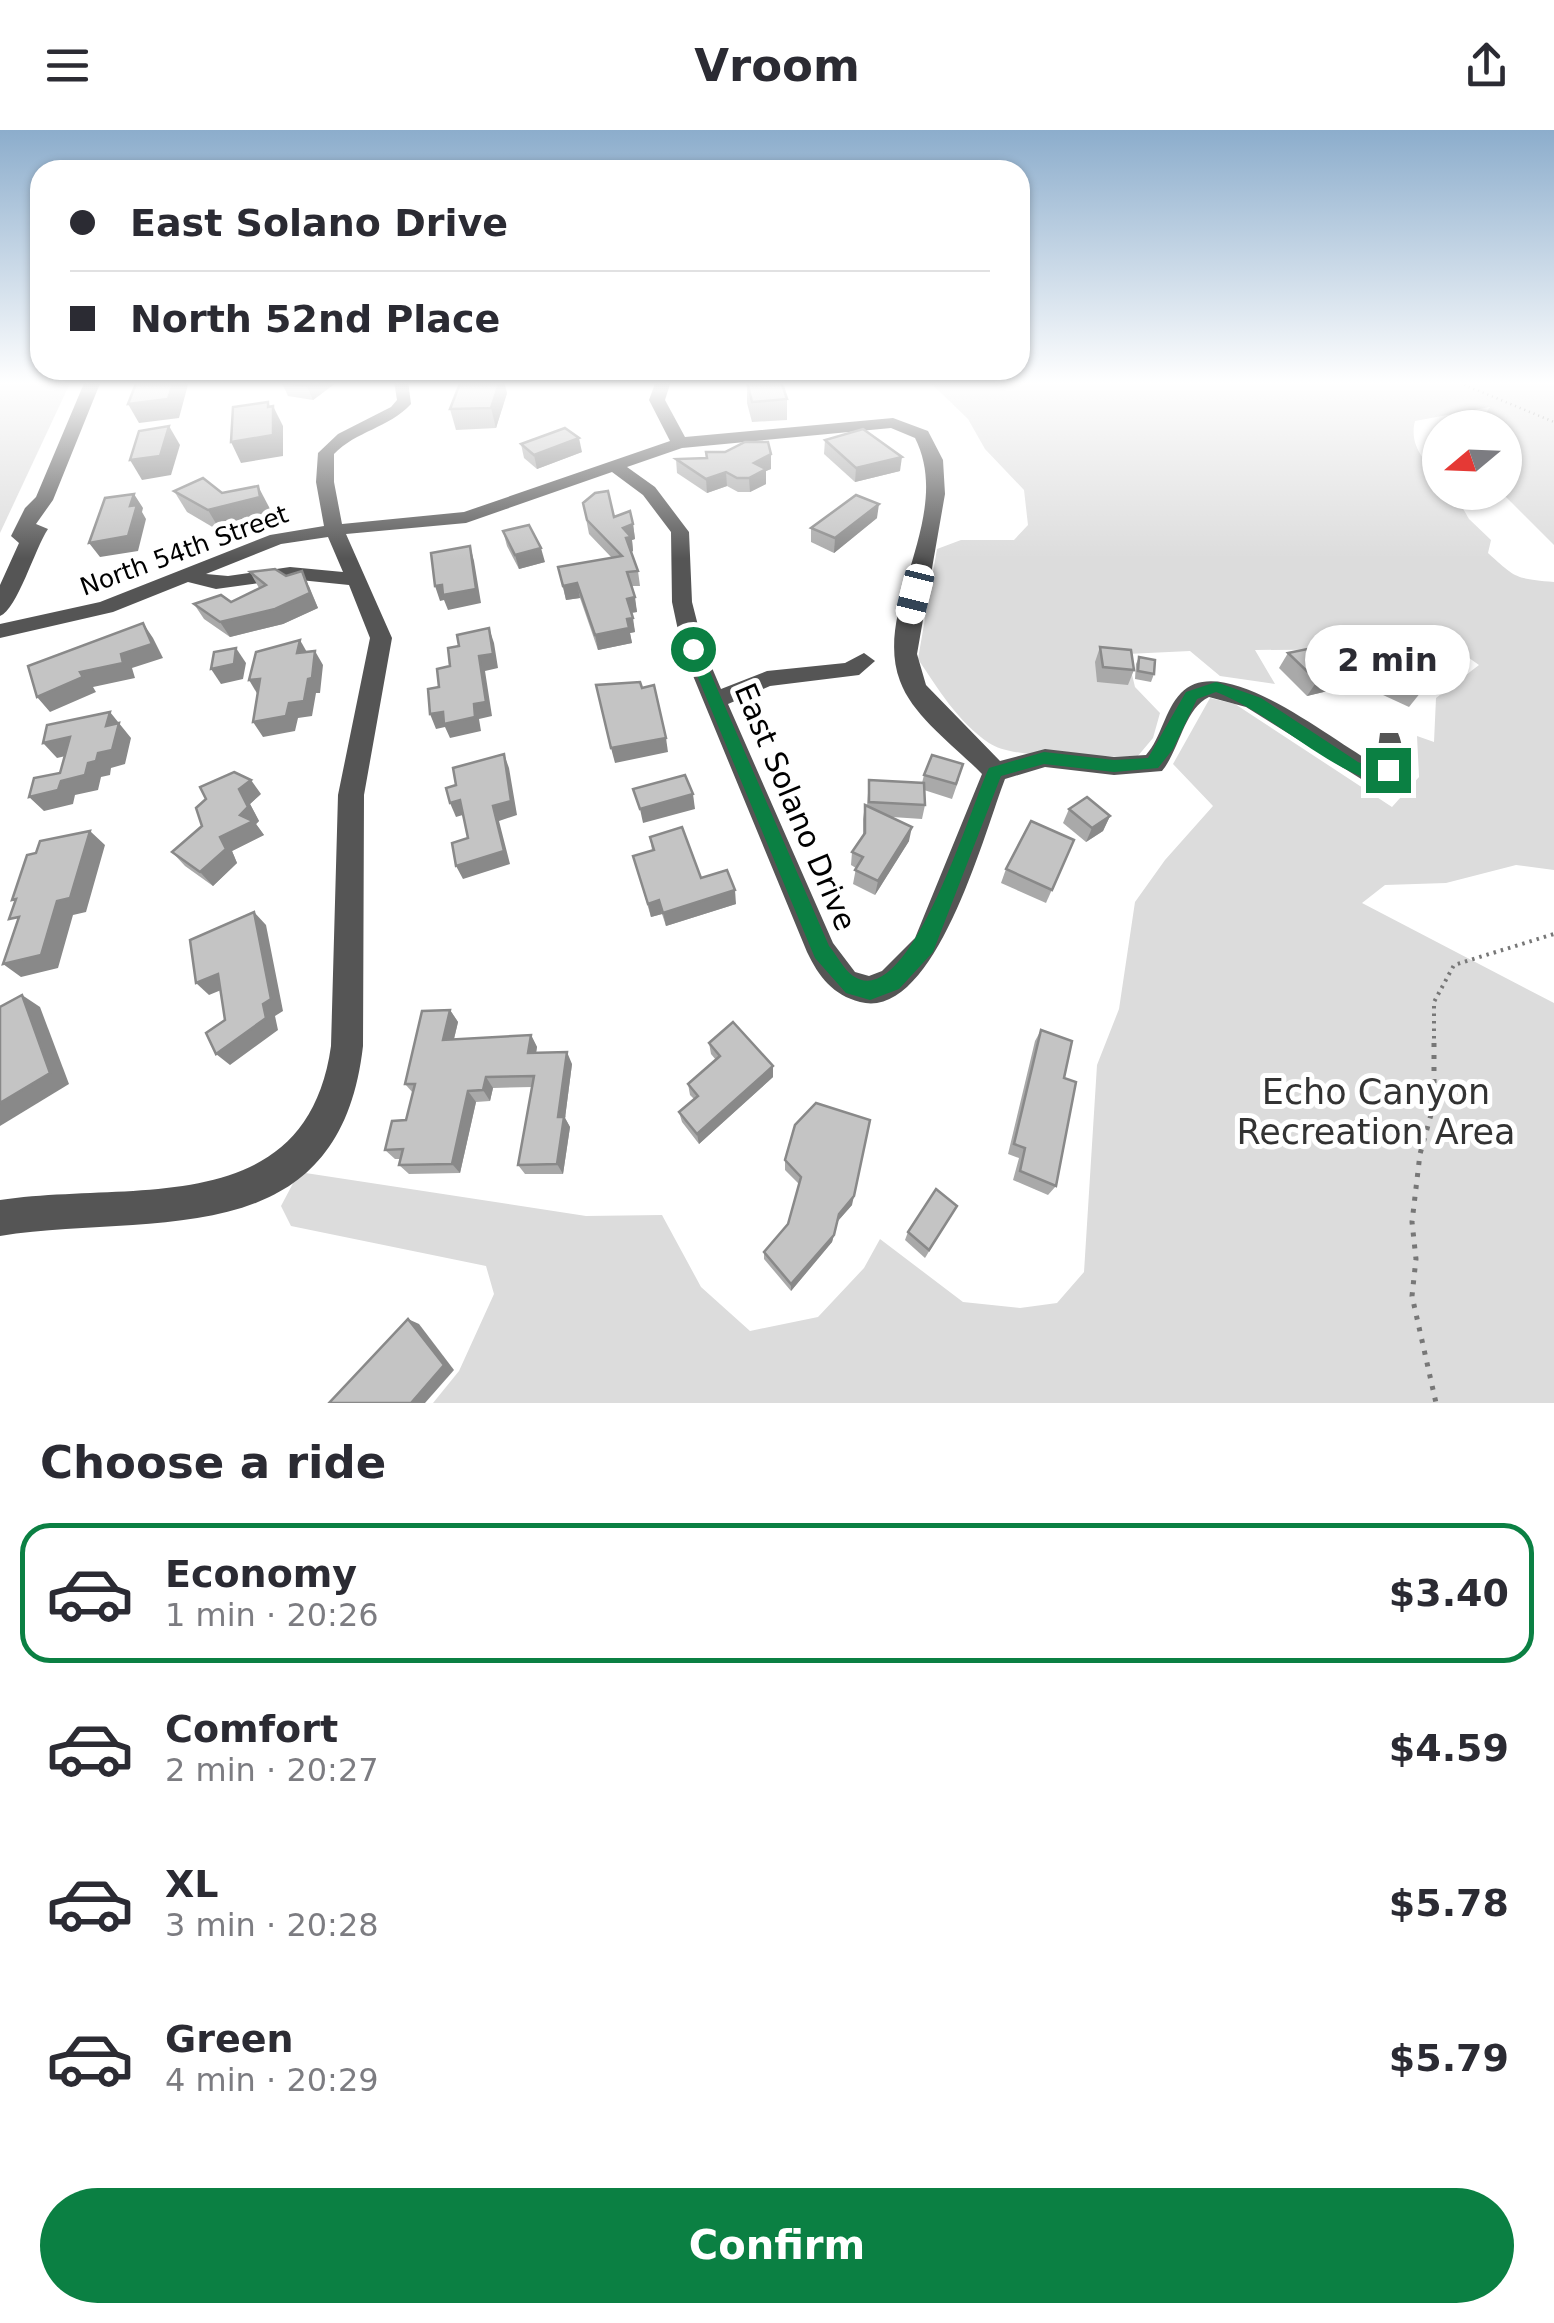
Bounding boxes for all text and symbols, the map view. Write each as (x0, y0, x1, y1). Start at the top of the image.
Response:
icon: menu (40, 38, 95, 93)
icon: share (1459, 38, 1514, 93)
text: Vroom (694, 39, 860, 92)
text: East Solano Drive (130, 201, 508, 245)
text: North 52nd Place (130, 297, 500, 341)
north arrow (1422, 410, 1522, 510)
map controls (1422, 410, 1522, 510)
street label: North 54th Street (76, 499, 292, 602)
car (893, 561, 937, 627)
callout: 2 min (1306, 625, 1470, 695)
route start (671, 627, 716, 672)
text: 2 min (1337, 641, 1438, 679)
street label: East Solano Drive (728, 678, 863, 936)
route end (1366, 748, 1411, 793)
park label: Echo Canyon Recreation Area (1237, 1072, 1515, 1152)
text: Choose a ride (40, 1436, 386, 1489)
icon: car (45, 1548, 135, 1638)
text: Economy (165, 1552, 357, 1596)
text: $3.40 (1389, 1571, 1509, 1615)
text: 1 min · 20:26 (165, 1596, 379, 1634)
icon: car (45, 1703, 135, 1793)
text: Comfort (165, 1707, 338, 1751)
text: $4.59 (1389, 1726, 1509, 1770)
text: 2 min · 20:27 (165, 1751, 379, 1789)
icon: car (45, 1858, 135, 1948)
text: XL (165, 1862, 219, 1906)
text: $5.78 (1389, 1881, 1509, 1925)
text: 3 min · 20:28 (165, 1906, 379, 1944)
icon: car (45, 2013, 135, 2103)
text: Green (165, 2017, 294, 2061)
text: $5.79 (1389, 2036, 1509, 2080)
text: 4 min · 20:29 (165, 2061, 379, 2099)
button: Confirm (40, 2188, 1514, 2303)

